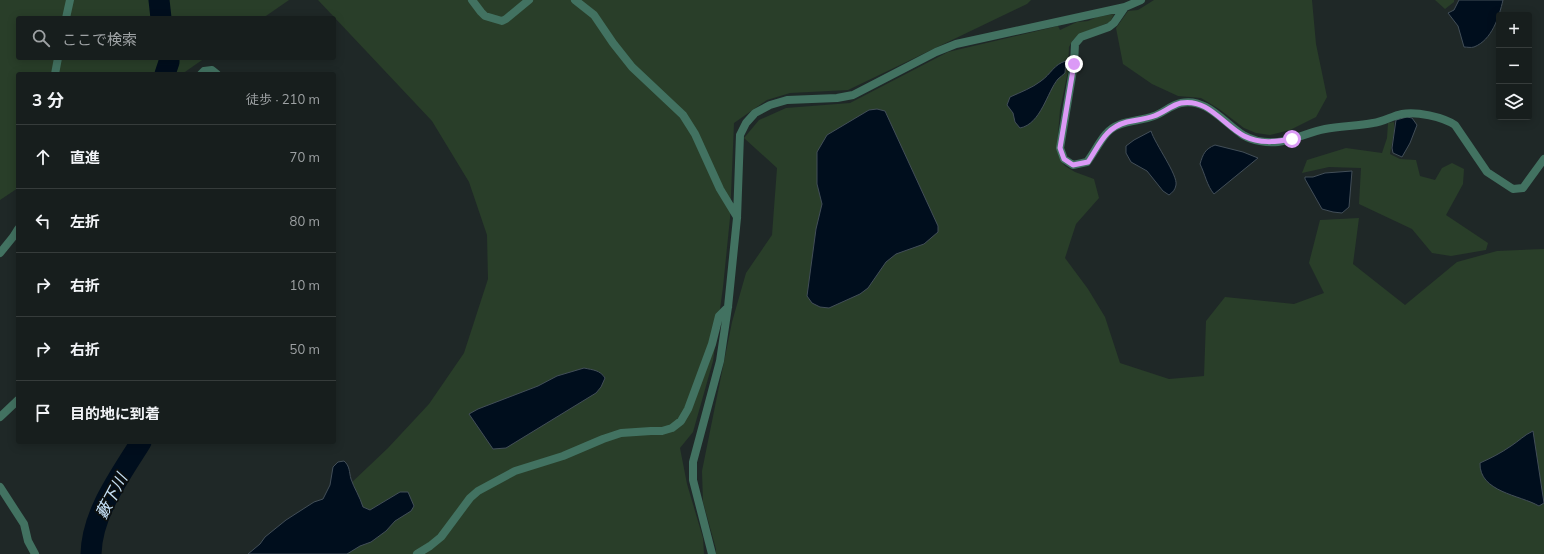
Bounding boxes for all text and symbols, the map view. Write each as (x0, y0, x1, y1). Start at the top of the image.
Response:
map controls (1496, 12, 1532, 120)
button: + (1496, 12, 1532, 48)
search box (16, 16, 336, 60)
icon: search (30, 27, 52, 49)
text: ここで検索 (62, 30, 137, 49)
button: − (1496, 48, 1532, 84)
route end (1065, 55, 1083, 73)
button: layers (1496, 84, 1532, 120)
text: 3 分 (32, 89, 64, 110)
text: 徒歩 · 210 m (246, 91, 320, 107)
route start (1283, 130, 1301, 148)
icon: ahead (32, 146, 54, 168)
text: 直進 (70, 148, 100, 167)
text: 70 m (290, 149, 320, 165)
icon: left (32, 210, 54, 232)
text: 左折 (70, 212, 100, 231)
text: 80 m (290, 213, 320, 229)
icon: right (32, 274, 54, 296)
text: 右折 (70, 276, 100, 295)
text: 10 m (290, 277, 320, 293)
icon: right (32, 338, 54, 360)
text: 右折 (70, 340, 100, 359)
text: 50 m (290, 341, 320, 357)
icon: arrive (32, 402, 54, 424)
text: 目的地に到着 (70, 404, 160, 423)
water label: 藪下川 (91, 468, 132, 522)

